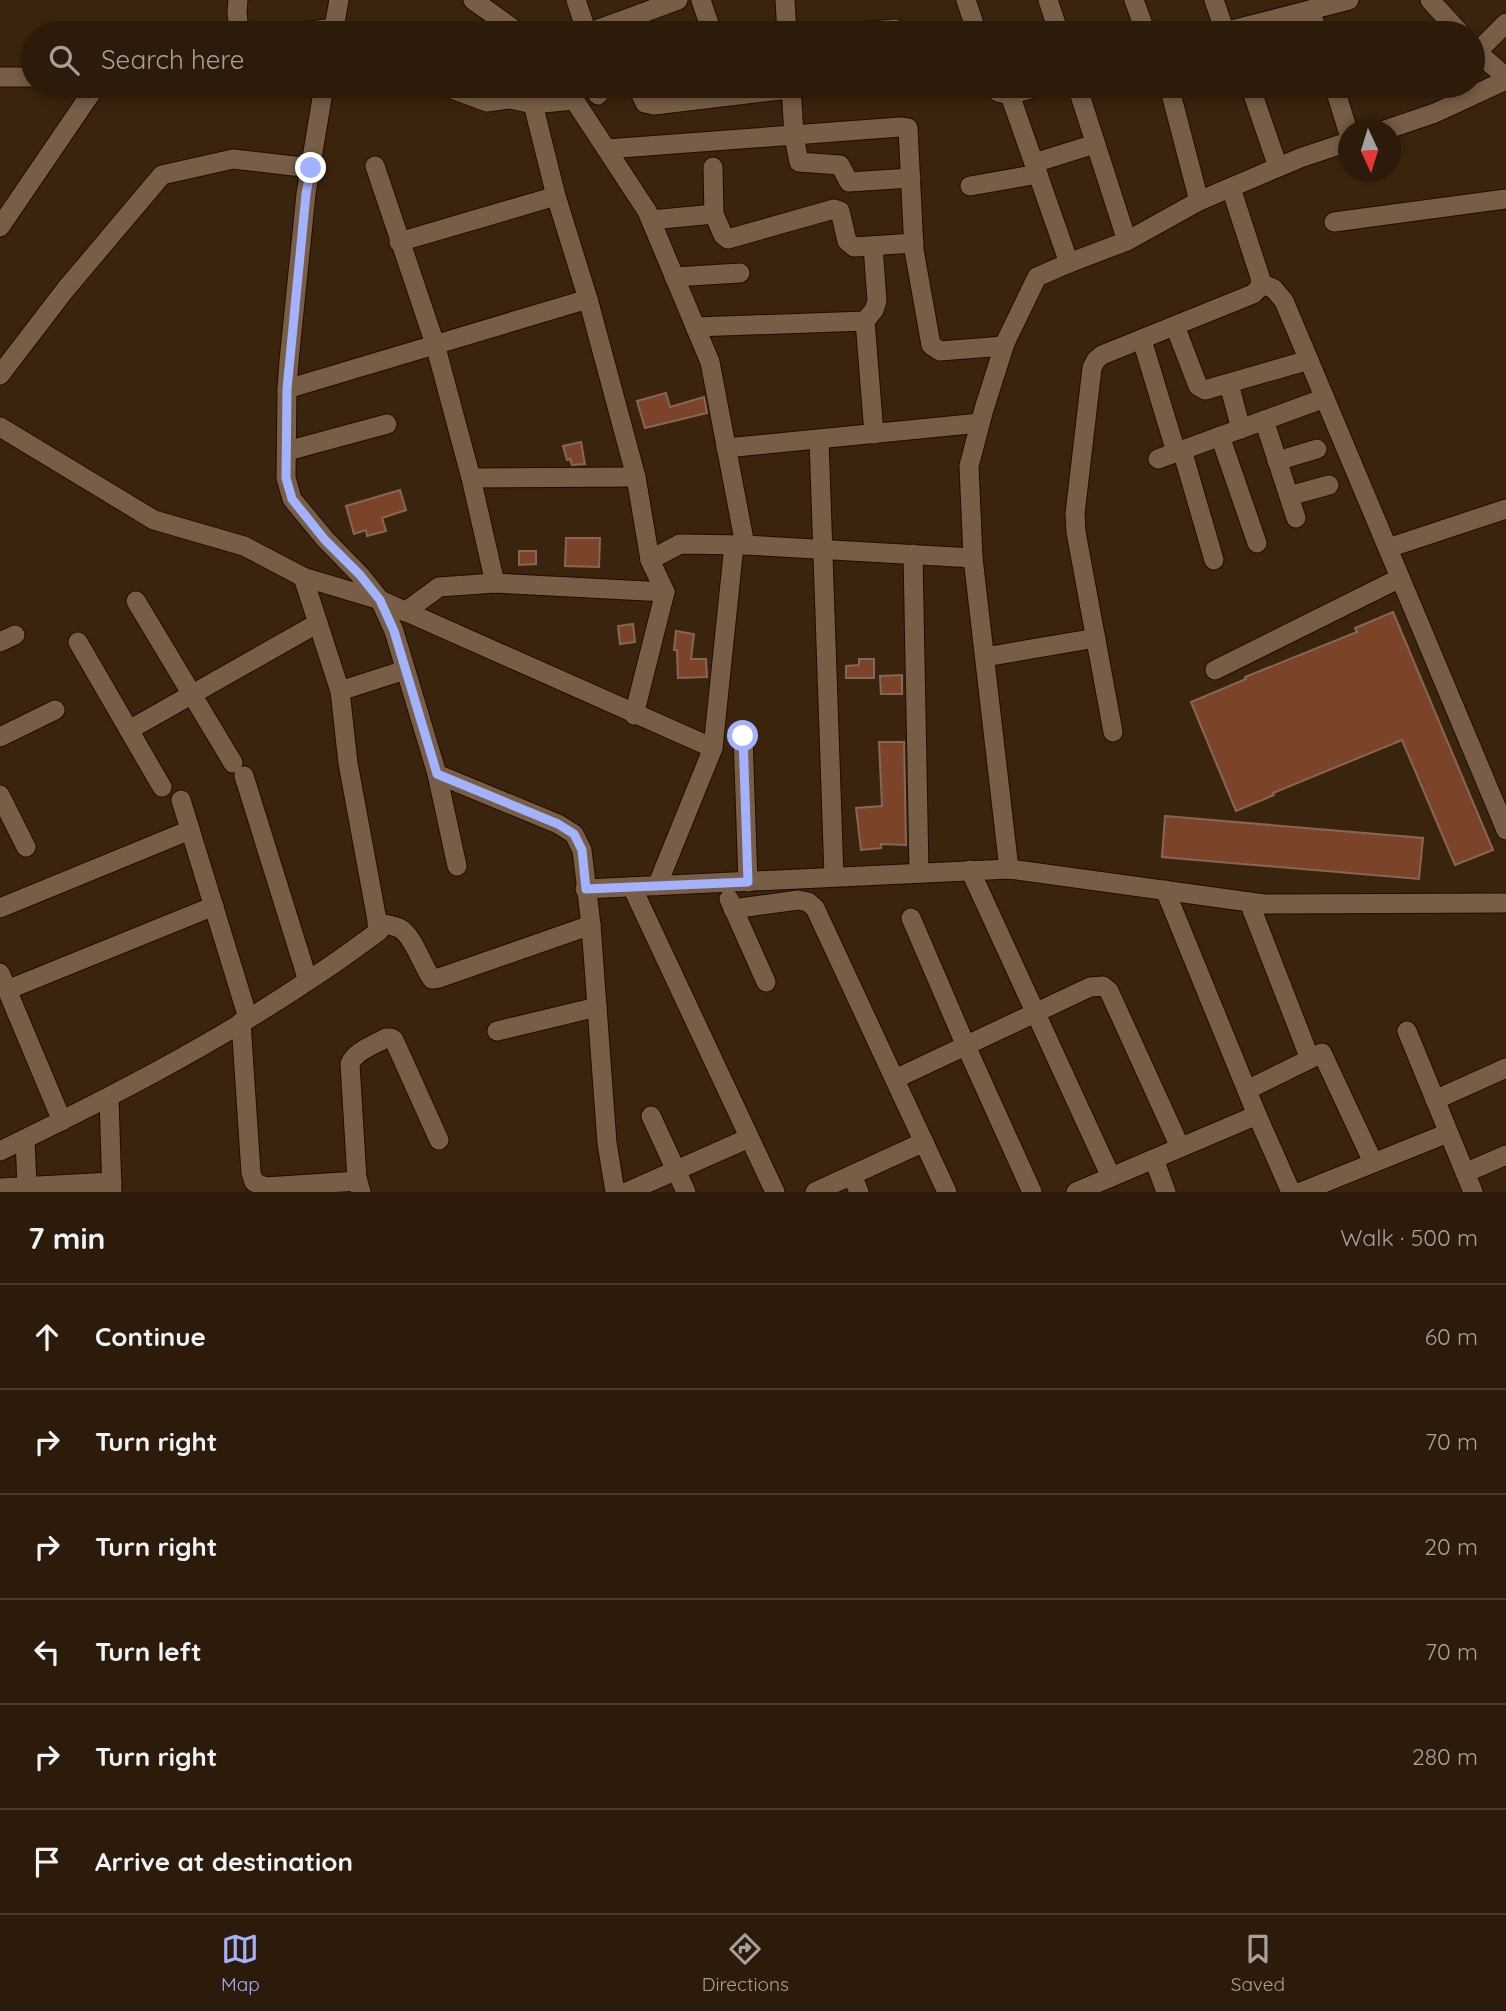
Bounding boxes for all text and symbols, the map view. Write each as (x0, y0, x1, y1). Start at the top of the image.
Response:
search box (21, 21, 1485, 98)
icon: search (45, 41, 83, 79)
text: Search here (101, 43, 245, 76)
north arrow (1338, 119, 1401, 182)
route end (295, 152, 326, 183)
route start (727, 720, 758, 751)
text: 7 min (28, 1219, 106, 1257)
text: Walk · 500 m (1340, 1223, 1478, 1252)
icon: ahead (28, 1318, 66, 1356)
text: Continue (95, 1320, 206, 1353)
text: 60 m (1425, 1322, 1478, 1351)
icon: right (28, 1423, 66, 1461)
text: Turn right (95, 1425, 217, 1458)
text: 70 m (1425, 1427, 1478, 1456)
icon: right (28, 1528, 66, 1566)
text: Turn right (95, 1530, 217, 1563)
text: 20 m (1424, 1532, 1478, 1561)
icon: left (28, 1633, 66, 1671)
text: Turn left (95, 1635, 202, 1668)
text: 70 m (1425, 1637, 1478, 1666)
icon: right (28, 1738, 66, 1776)
text: Turn right (95, 1740, 217, 1773)
text: 280 m (1412, 1742, 1478, 1771)
icon: arrive (28, 1843, 66, 1881)
text: Arrive at destination (95, 1845, 353, 1878)
tab: Map (221, 1930, 260, 1996)
tab: Directions (702, 1930, 789, 1996)
tab: Saved (1231, 1930, 1285, 1996)

